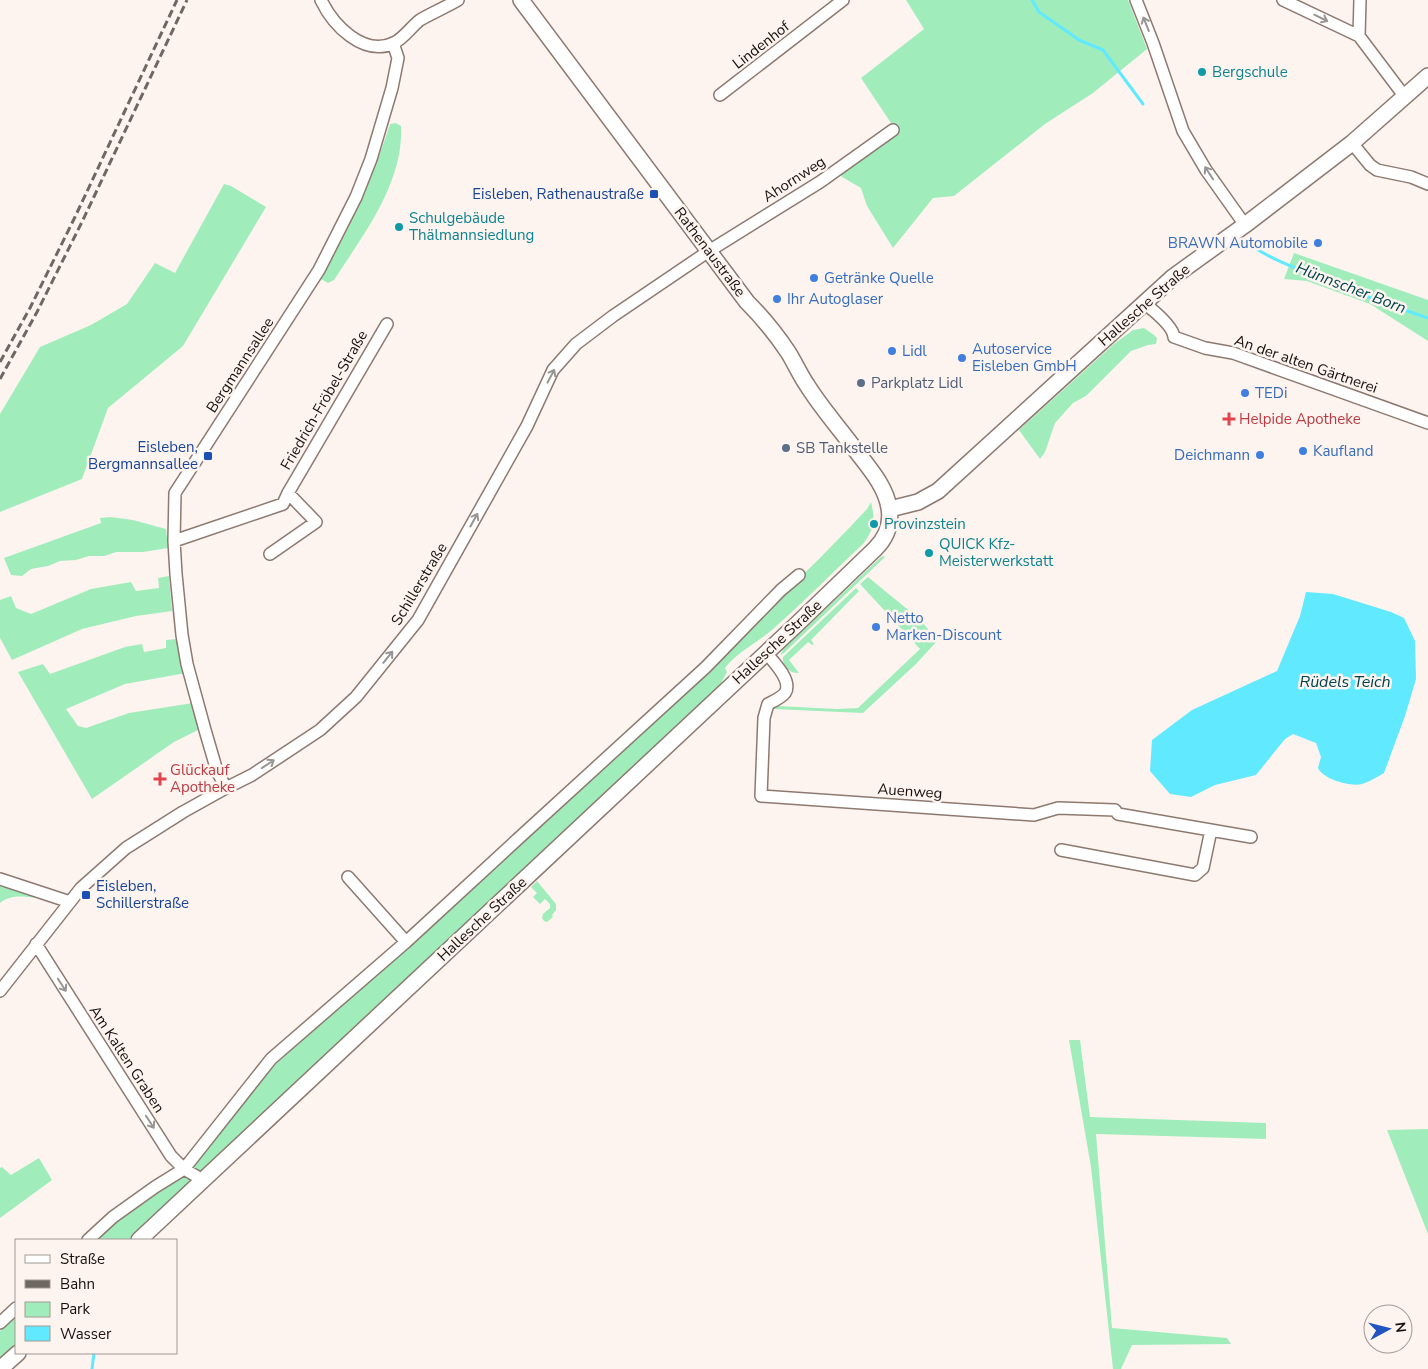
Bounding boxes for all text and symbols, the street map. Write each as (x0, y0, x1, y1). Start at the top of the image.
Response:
one-way arrow (1313, 14, 1328, 23)
street label: Lindenhof (728, 16, 794, 74)
one-way arrow (1140, 17, 1149, 32)
place label: Bergschule (1212, 62, 1288, 82)
marker: Bergschule (1196, 66, 1208, 78)
street label: Ahornweg (759, 151, 829, 207)
one-way arrow (1204, 167, 1214, 181)
place label: Eisleben, Rathenaustraße (472, 184, 644, 204)
marker: Eisleben, Rathenaustraße (648, 188, 660, 200)
street label: Rathenaustraße (670, 203, 750, 301)
place label: Schulgebäude Thälmannsiedlung (409, 208, 534, 245)
marker: Schulgebäude Thälmannsiedlung (393, 221, 405, 233)
place label: BRAWN Automobile (1168, 233, 1308, 253)
marker: BRAWN Automobile (1312, 237, 1324, 249)
water label: Hünnscher Born (1293, 257, 1409, 319)
street label: Hallesche Straße (1094, 260, 1194, 350)
place label: Getränke Quelle (824, 268, 934, 288)
marker: Getränke Quelle (808, 272, 820, 284)
place label: Ihr Autoglaser (787, 289, 884, 309)
marker: Ihr Autoglaser (771, 293, 783, 305)
street label: Bergmannsallee (202, 313, 278, 417)
street label: Friedrich-Fröbel-Straße (276, 327, 372, 473)
street label: An der alten Gärtnerei (1232, 330, 1380, 398)
place label: Autoservice Eisleben GmbH (972, 339, 1077, 376)
place label: Lidl (902, 341, 927, 361)
marker: Lidl (886, 345, 898, 357)
marker: Autoservice Eisleben GmbH (956, 352, 968, 364)
one-way arrow (546, 370, 556, 384)
place label: Parkplatz Lidl (871, 373, 964, 393)
marker: Parkplatz Lidl (855, 377, 867, 389)
place label: TEDi (1255, 383, 1287, 403)
marker: TEDi (1239, 387, 1251, 399)
place label: Helpide Apotheke (1239, 409, 1361, 429)
marker: Helpide Apotheke (1223, 413, 1235, 425)
place label: Eisleben, Bergmannsallee (88, 437, 198, 474)
place label: SB Tankstelle (796, 438, 888, 458)
place label: Kaufland (1313, 441, 1373, 461)
marker: SB Tankstelle (780, 442, 792, 454)
place label: Deichmann (1174, 445, 1250, 465)
marker: Kaufland (1297, 445, 1309, 457)
marker: Deichmann (1254, 449, 1266, 461)
marker: Eisleben, Bergmannsallee (202, 450, 214, 462)
one-way arrow (470, 513, 480, 527)
place label: Provinzstein (884, 514, 966, 534)
marker: Provinzstein (868, 518, 880, 530)
place label: QUICK Kfz- Meisterwerkstatt (939, 534, 1054, 571)
street label: Schillerstraße (386, 539, 452, 629)
marker: QUICK Kfz- Meisterwerkstatt (923, 547, 935, 559)
street label: Hallesche Straße (728, 595, 826, 689)
place label: Netto Marken-Discount (886, 608, 1002, 645)
marker: Netto Marken-Discount (870, 621, 882, 633)
one-way arrow (383, 651, 394, 664)
water label: Rüdels Teich (1299, 671, 1391, 693)
one-way arrow (261, 759, 275, 770)
place label: Glückauf Apotheke (170, 760, 235, 797)
marker: Glückauf Apotheke (154, 773, 166, 785)
street label: Auenweg (877, 779, 943, 803)
street label: Hallesche Straße (433, 872, 531, 966)
place label: Eisleben, Schillerstraße (96, 876, 189, 913)
marker: Eisleben, Schillerstraße (80, 889, 92, 901)
one-way arrow (57, 978, 67, 992)
street label: Am Kalten Graben (85, 1001, 169, 1117)
one-way arrow (145, 1115, 155, 1129)
legend (15, 1239, 178, 1354)
text: Straße (60, 1249, 105, 1269)
text: Bahn (60, 1274, 95, 1294)
text: Park (60, 1299, 90, 1319)
north arrow (1363, 1304, 1413, 1354)
text: N (1390, 1321, 1410, 1334)
text: Wasser (60, 1324, 112, 1344)

